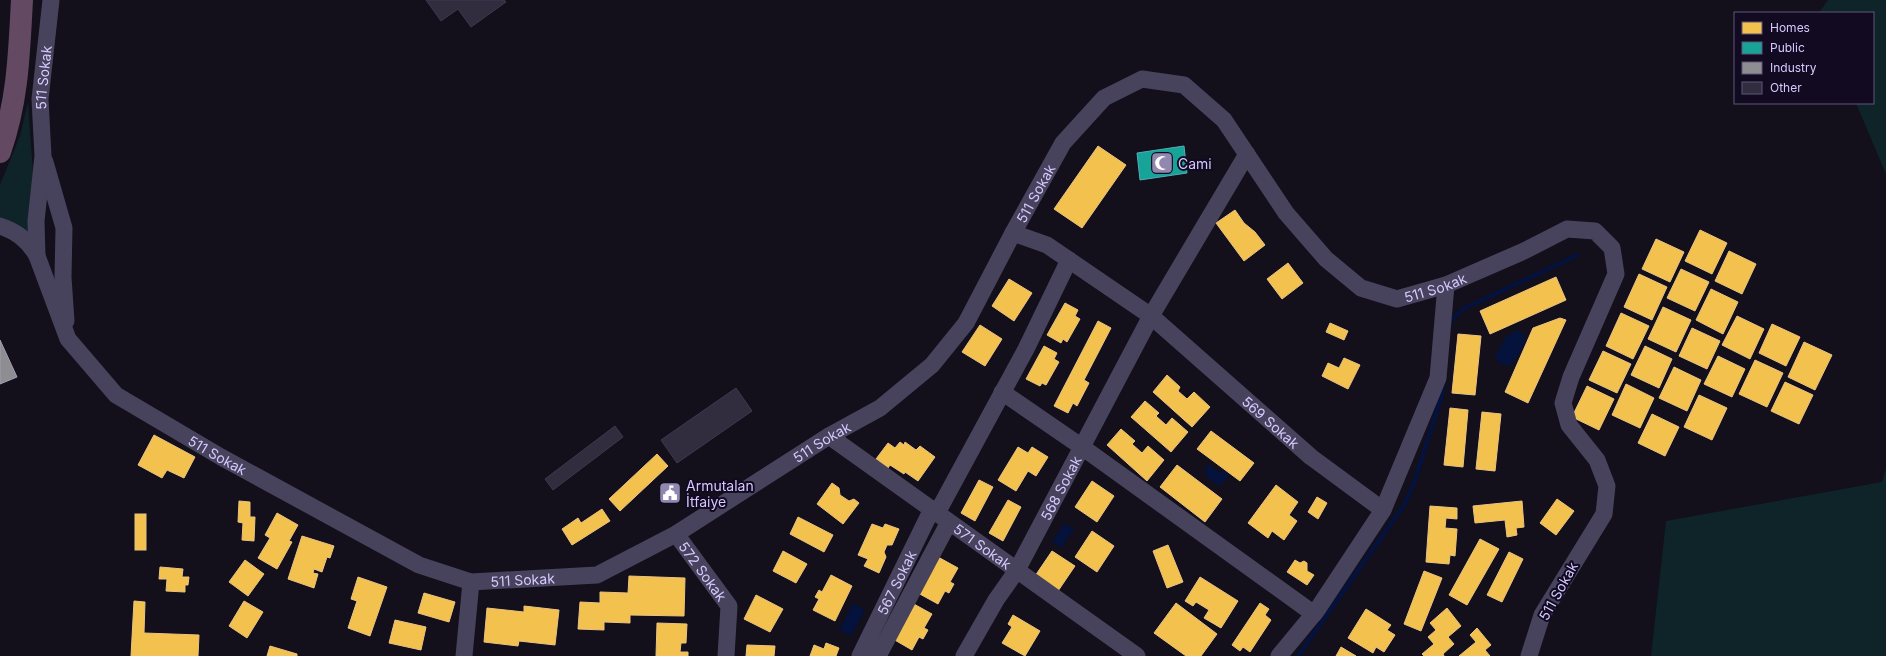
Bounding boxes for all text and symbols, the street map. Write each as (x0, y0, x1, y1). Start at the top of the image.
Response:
legend (1734, 12, 1874, 104)
text: Homes (1770, 20, 1810, 35)
text: Public (1770, 40, 1805, 55)
street label: 511 Sokak (31, 44, 54, 110)
text: Industry (1770, 60, 1817, 75)
text: Other (1770, 80, 1802, 95)
mosque icon: Cami (1149, 150, 1175, 176)
place label: Cami (1178, 155, 1212, 172)
street label: 511 Sokak (1012, 161, 1058, 226)
street label: 511 Sokak (1402, 269, 1469, 305)
street label: 569 Sokak (1239, 392, 1303, 452)
street label: 511 Sokak (789, 417, 854, 466)
street label: 511 Sokak (185, 431, 250, 478)
street label: 568 Sokak (1036, 452, 1084, 523)
place label: Armutalan İtfaiye (686, 477, 754, 510)
public building icon: Armutalan İtfaiye (657, 480, 683, 506)
street label: 571 Sokak (951, 520, 1015, 572)
street label: 572 Sokak (676, 538, 731, 604)
street label: 567 Sokak (873, 547, 919, 617)
street label: 511 Sokak (1535, 558, 1581, 623)
street label: 511 Sokak (490, 569, 556, 589)

